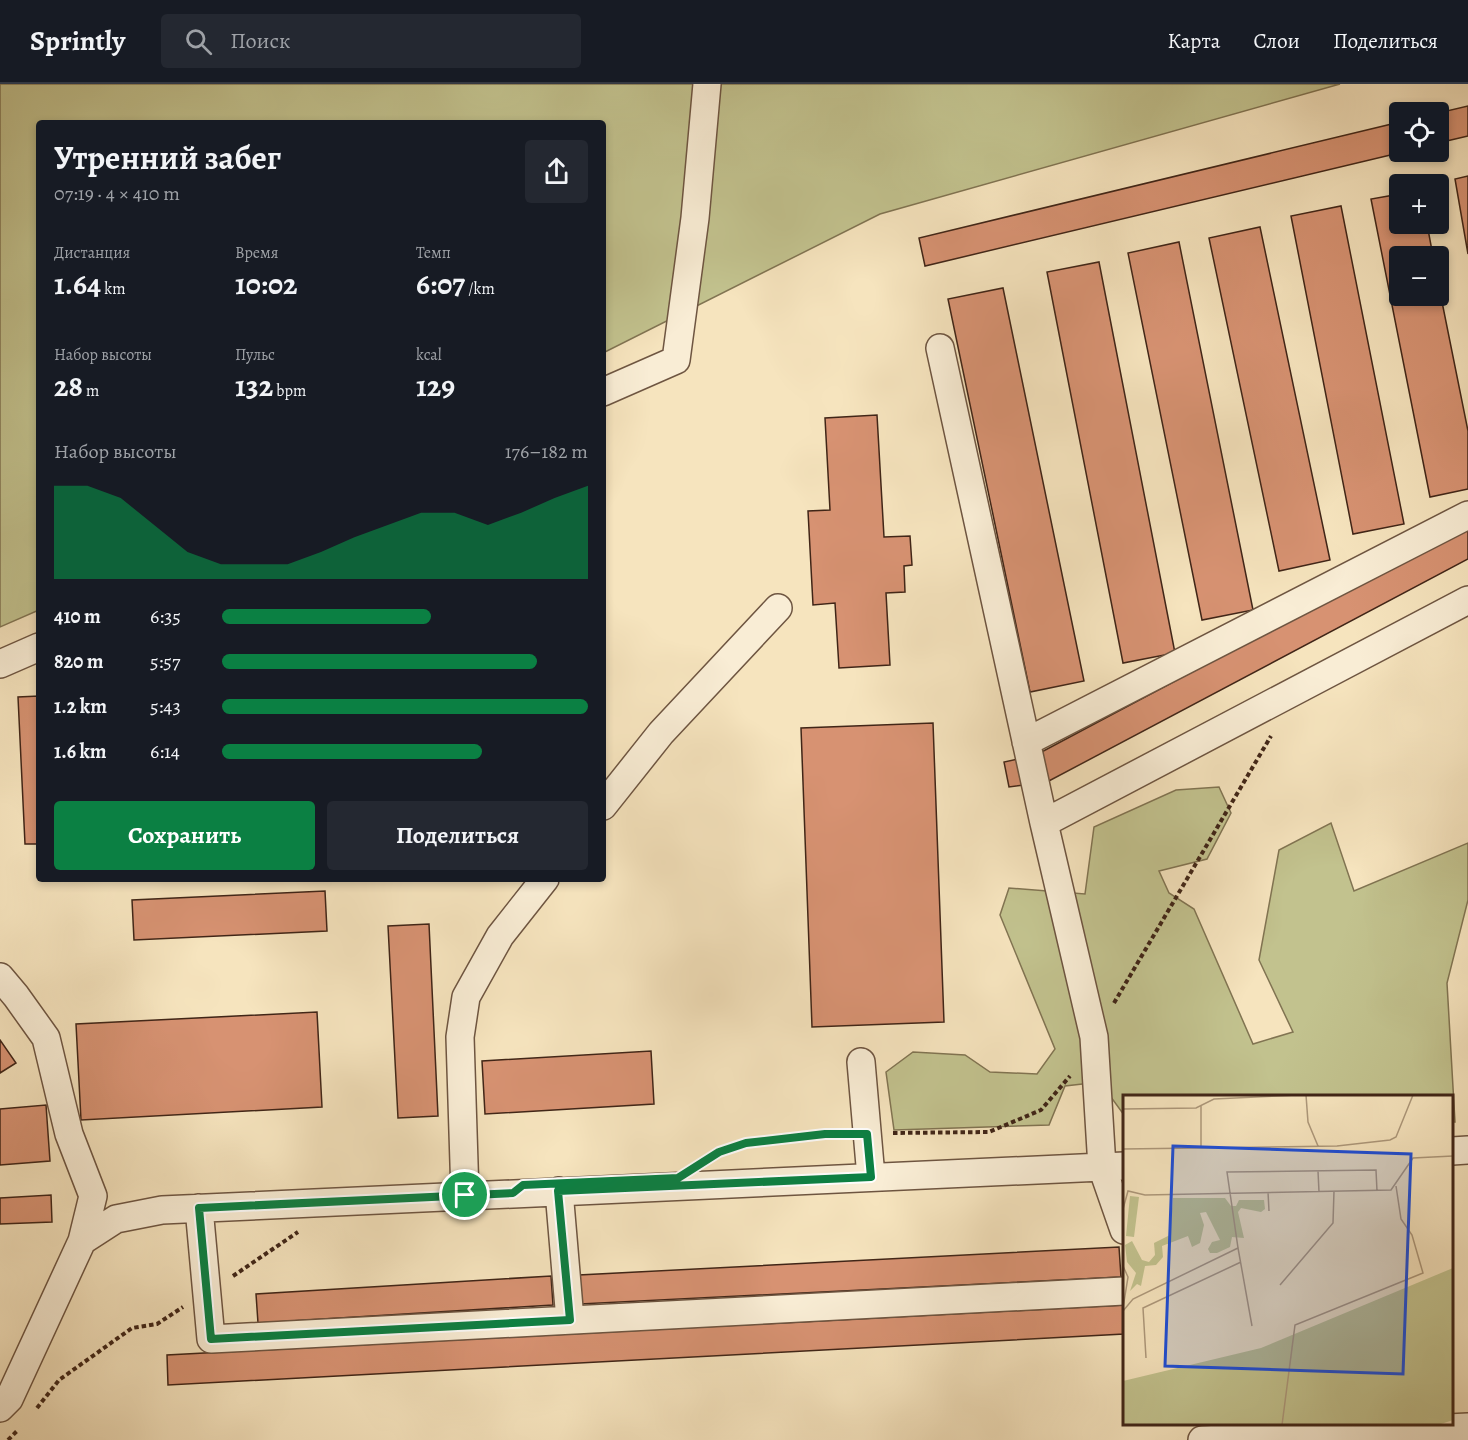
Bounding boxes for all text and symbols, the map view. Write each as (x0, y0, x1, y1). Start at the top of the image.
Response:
search box (161, 14, 581, 68)
text: Sprintly (30, 22, 125, 60)
icon: search (182, 25, 215, 58)
text: Поиск (230, 26, 290, 56)
text: Карта (1167, 27, 1220, 55)
text: Слои (1253, 27, 1300, 55)
text: Поделиться (1333, 27, 1438, 55)
map controls (1389, 102, 1449, 306)
button: locate (1389, 102, 1449, 162)
text: Утренний забег (54, 135, 281, 180)
button: share (525, 140, 588, 203)
button: + (1389, 174, 1449, 234)
text: 07:19 · 4 × 410 m (54, 180, 180, 207)
text: Дистанция (54, 242, 130, 264)
text: Время (235, 242, 279, 264)
text: Темп (416, 242, 451, 264)
button: − (1389, 246, 1449, 306)
text: 1.64 (54, 264, 101, 304)
text: 10:02 (235, 264, 298, 304)
text: 6:07 (416, 264, 465, 304)
text: km (101, 278, 126, 300)
text: /km (465, 278, 495, 300)
text: Набор высоты (54, 344, 152, 366)
text: Пульс (235, 344, 275, 366)
text: kcal (416, 344, 442, 366)
text: 28 (54, 366, 83, 406)
text: 132 (235, 366, 273, 406)
text: 129 (416, 366, 455, 406)
text: m (83, 380, 99, 402)
text: bpm (273, 380, 306, 402)
text: Набор высоты (54, 438, 177, 465)
text: 176–182 m (505, 438, 588, 465)
text: 410 m (54, 603, 101, 630)
text: 6:35 (150, 603, 181, 630)
text: 820 m (54, 648, 104, 675)
text: 5:57 (150, 648, 180, 675)
text: 1.2 km (54, 693, 107, 720)
text: 5:43 (150, 693, 181, 720)
text: 1.6 km (54, 738, 107, 765)
text: 6:14 (150, 738, 180, 765)
button: Сохранить (54, 801, 315, 870)
button: Поделиться (327, 801, 588, 870)
inset map (1123, 1095, 1453, 1425)
pin (439, 1169, 490, 1220)
icon: arrive (448, 1178, 481, 1211)

